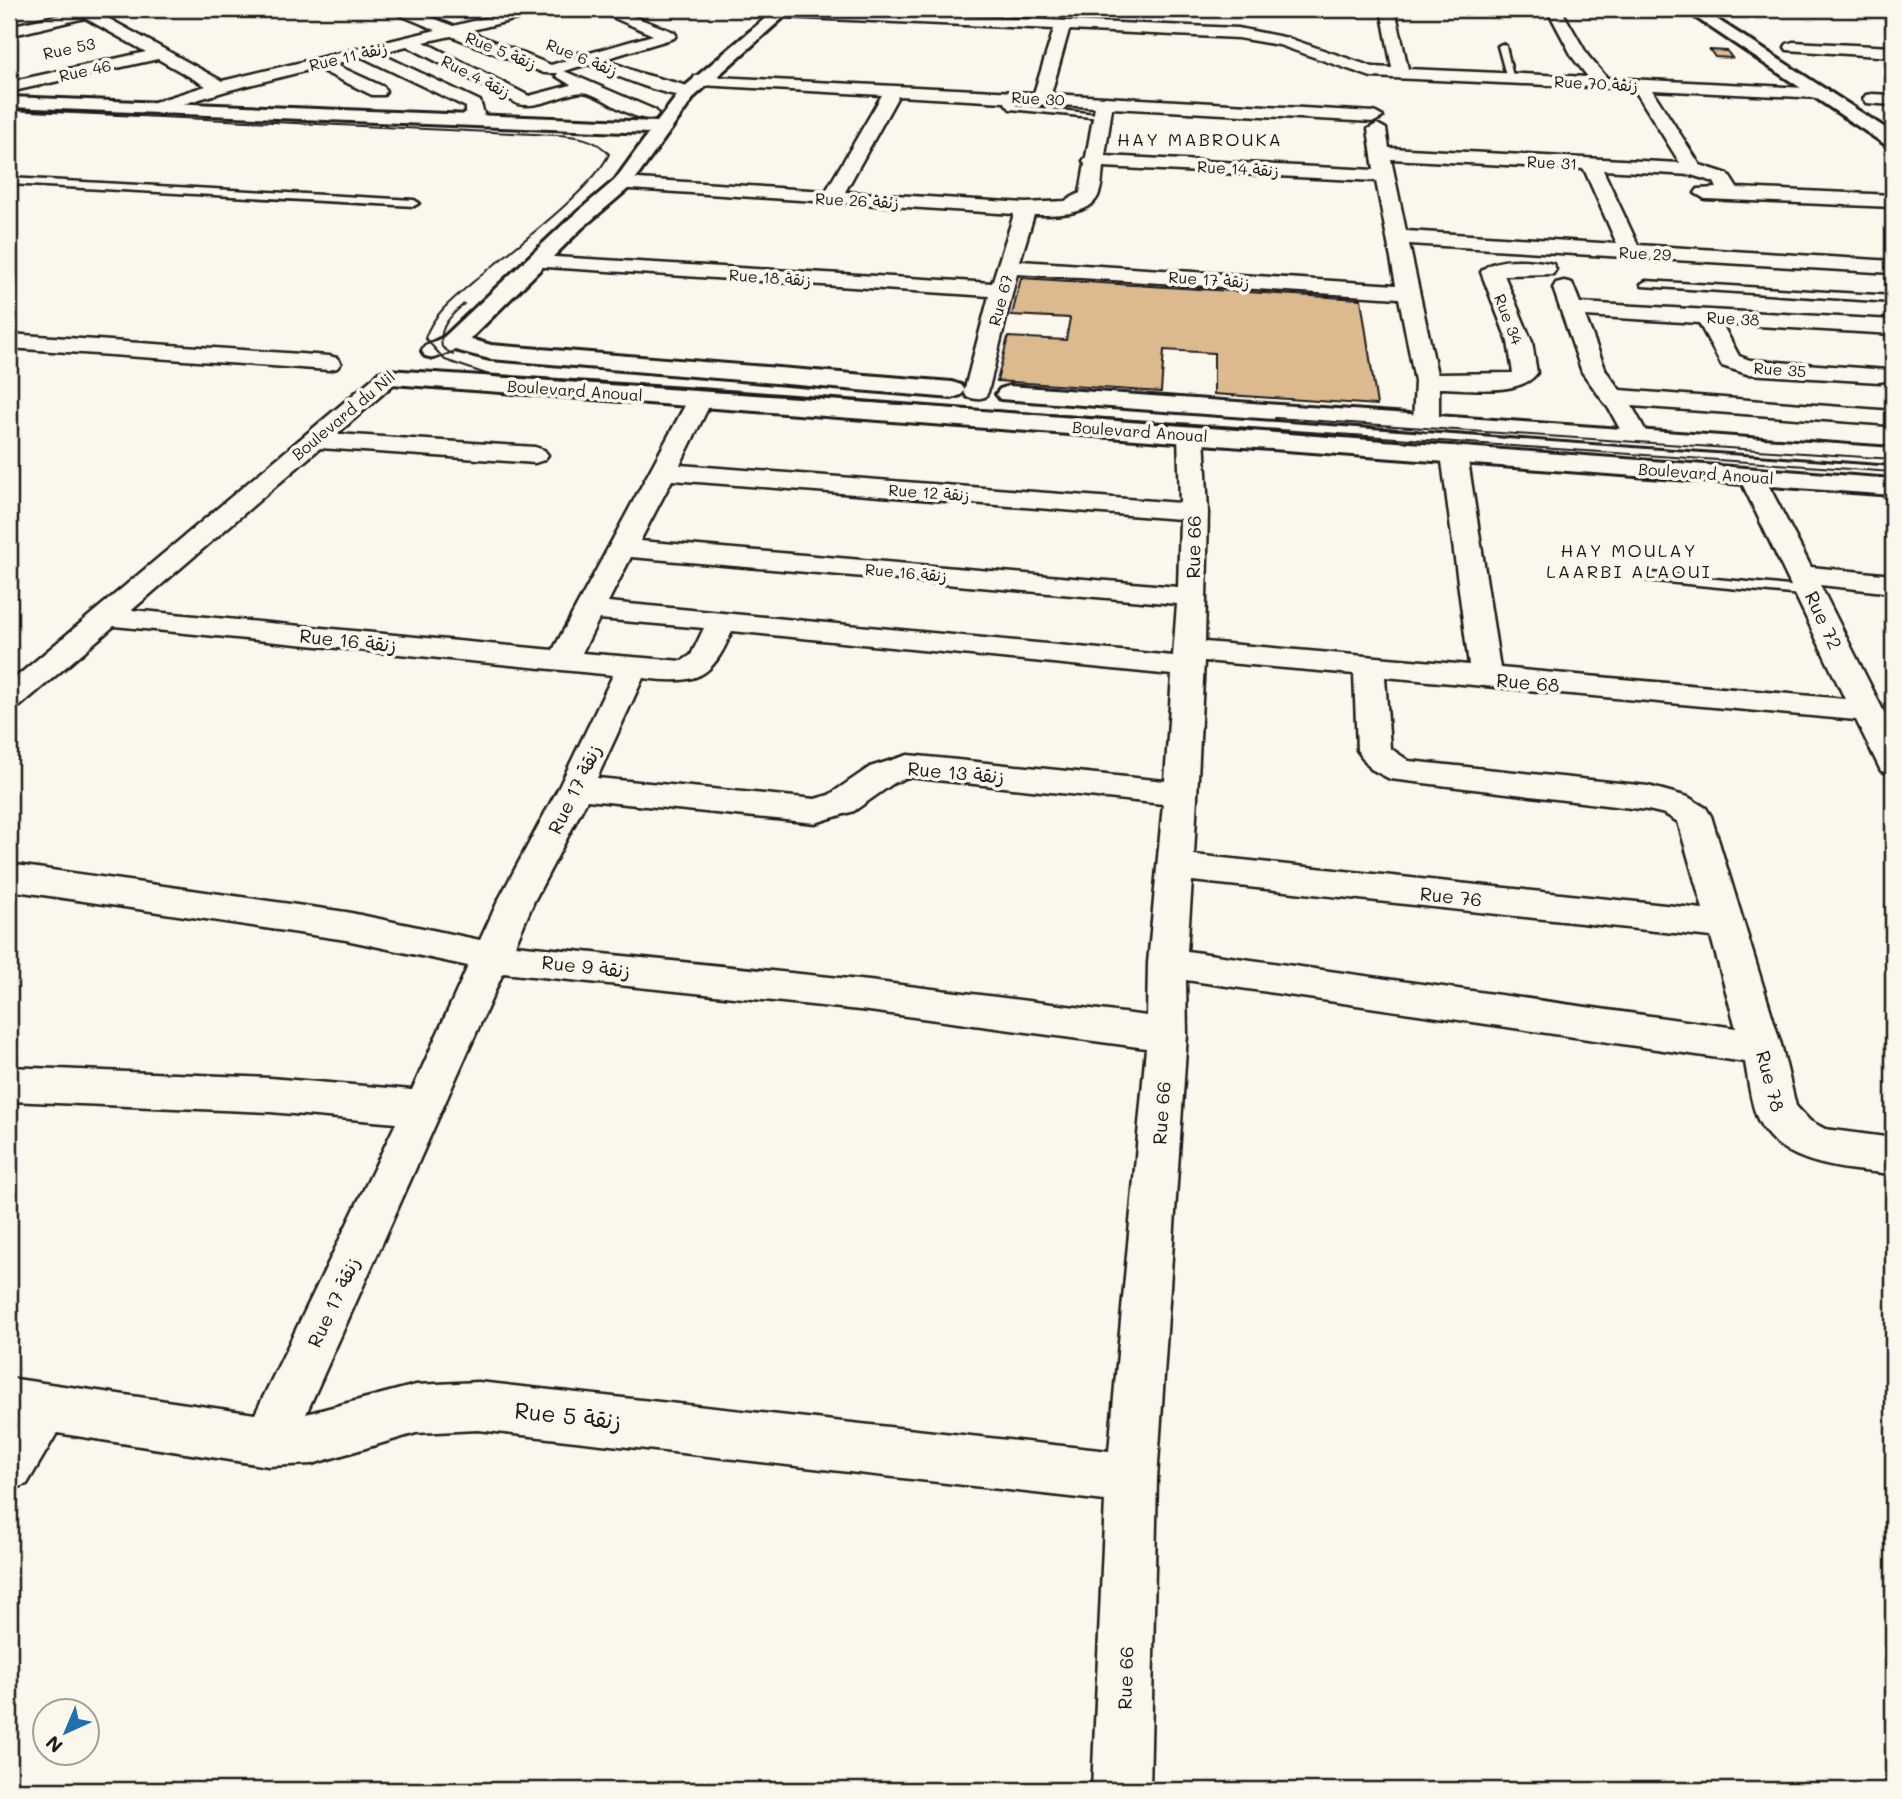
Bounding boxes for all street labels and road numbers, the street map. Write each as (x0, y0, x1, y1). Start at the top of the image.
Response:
street label: Rue 5 زنقة (462, 26, 540, 74)
street label: Rue 53 (41, 32, 97, 64)
street label: Rue 6 زنقة (543, 33, 621, 81)
street label: Rue 11 زنقة (307, 37, 389, 75)
street label: Rue 4 زنقة (438, 50, 514, 102)
street label: Rue 46 (57, 54, 113, 86)
street label: Rue 70 زنقة (1553, 70, 1639, 96)
street label: Rue 30 (1011, 86, 1065, 110)
street label: Rue 31 (1526, 150, 1578, 174)
street label: Rue 14 زنقة (1197, 155, 1279, 181)
street label: Rue 26 زنقة (815, 187, 899, 213)
street label: Rue 29 (1618, 241, 1672, 265)
street label: Rue 18 زنقة (728, 264, 812, 290)
street label: Rue 17 زنقة (1168, 266, 1250, 292)
street label: Rue 67 (983, 272, 1017, 328)
street label: Rue 34 (1490, 291, 1528, 348)
street label: Rue 38 (1706, 306, 1760, 330)
street label: Rue 35 (1753, 357, 1807, 381)
street label: Boulevard du Nil (287, 366, 399, 464)
street label: Boulevard Anoual (506, 375, 644, 405)
street label: Boulevard Anoual (1071, 416, 1209, 446)
street label: Boulevard Anoual (1637, 458, 1775, 488)
street label: Rue 12 زنقة (888, 479, 970, 505)
street label: Rue 66 (1180, 515, 1206, 579)
street label: Rue 16 زنقة (864, 558, 948, 586)
street label: Rue 72 (1800, 587, 1848, 653)
street label: Rue 16 زنقة (298, 622, 398, 658)
street label: Rue 68 (1495, 667, 1561, 697)
street label: Rue 17 زنقة (542, 740, 606, 838)
street label: Rue 13 زنقة (906, 755, 1006, 789)
street label: Rue 76 (1419, 880, 1483, 912)
street label: Rue 9 زنقة (540, 949, 632, 983)
street label: Rue 78 (1751, 1048, 1791, 1114)
street label: Rue 66 (1146, 1081, 1176, 1145)
street label: Rue 17 زنقة (301, 1253, 365, 1351)
street label: Rue 5 زنقة (513, 1394, 623, 1436)
street label: Rue 66 (1111, 1646, 1139, 1710)

